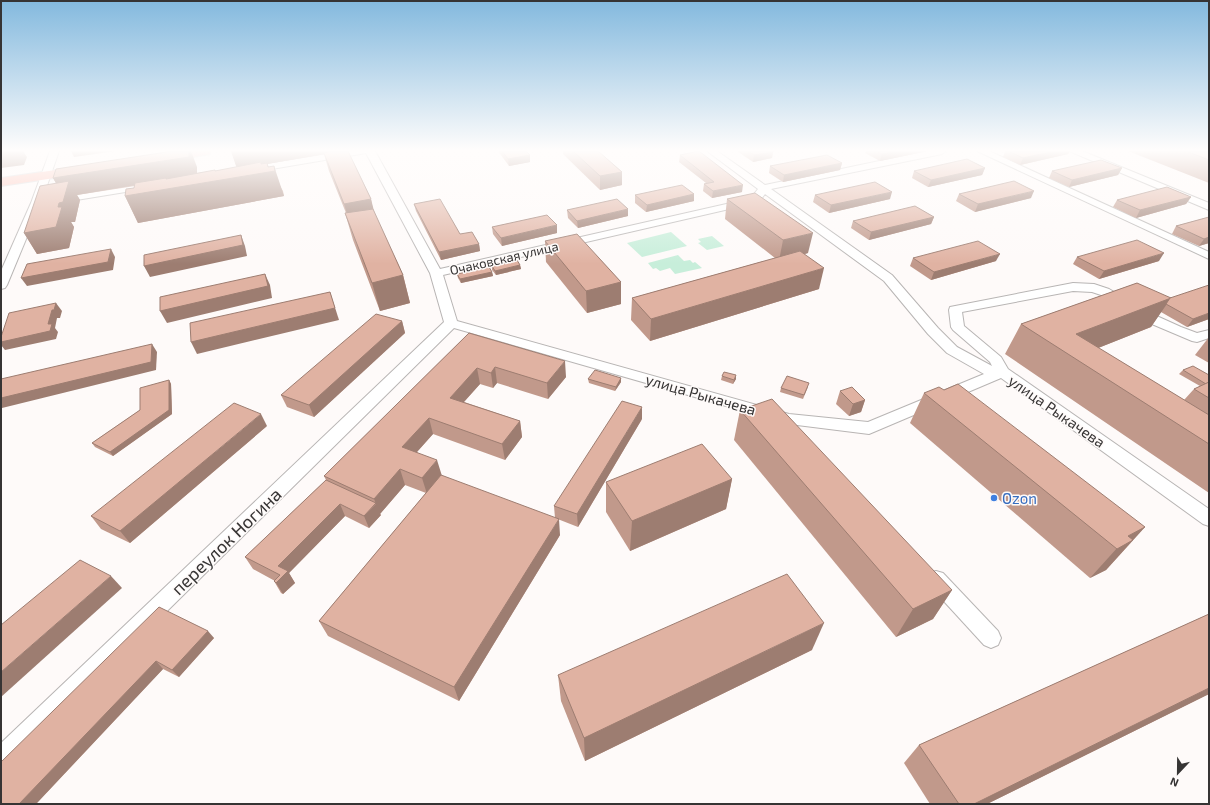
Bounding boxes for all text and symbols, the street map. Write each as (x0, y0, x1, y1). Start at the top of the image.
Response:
street label: Очаковская улица (448, 238, 560, 278)
street label: улица Рыкачева (643, 370, 758, 419)
street label: улица Рыкачева (1005, 371, 1109, 452)
street label: переулок Ногина (166, 483, 286, 599)
place label: Ozon (1002, 489, 1037, 507)
marker: Ozon (989, 493, 999, 503)
north arrow (1158, 753, 1198, 793)
text: N (1168, 775, 1180, 790)

